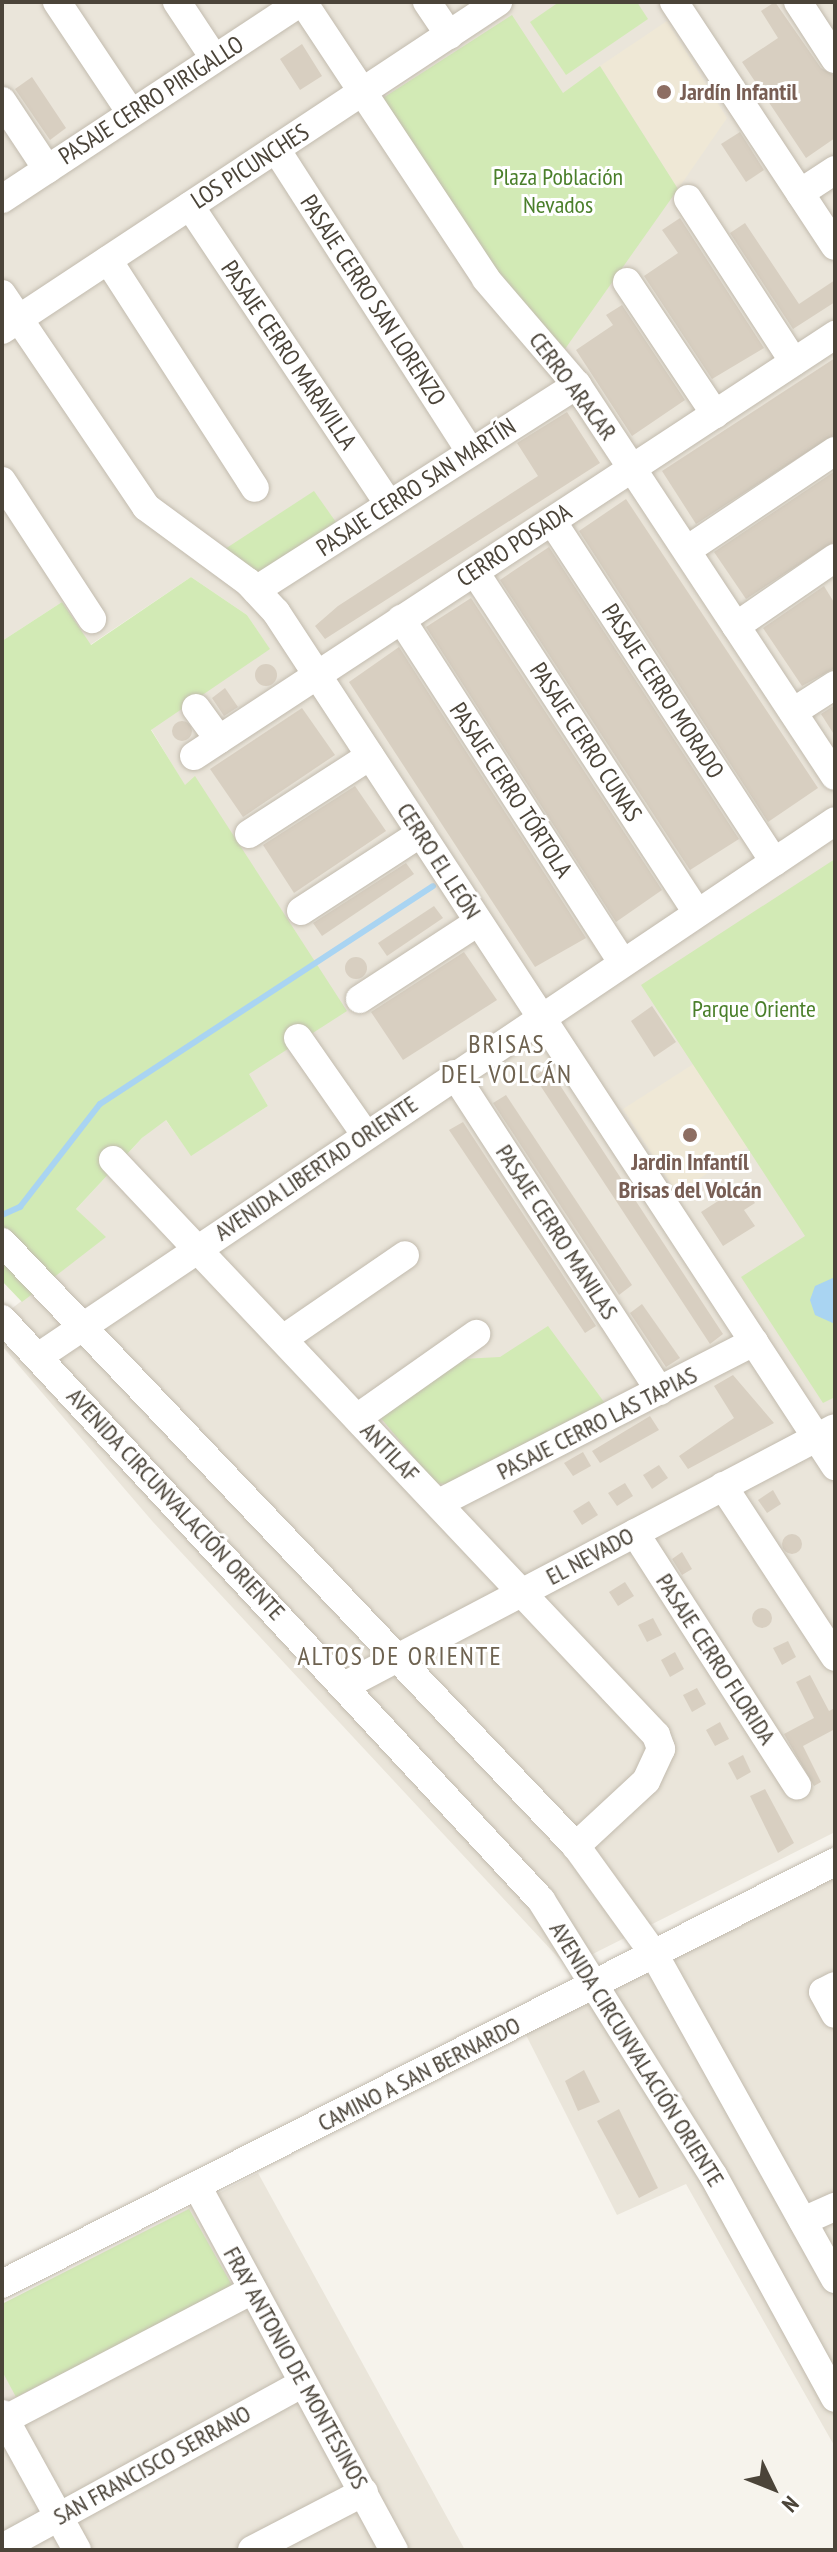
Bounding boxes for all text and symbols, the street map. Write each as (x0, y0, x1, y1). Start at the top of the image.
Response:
street label: PASAJE CERRO PIRIGALLO (53, 30, 249, 170)
place label: Jardín Infantil (680, 78, 797, 106)
marker: Jardín Infantil (655, 83, 673, 101)
street label: LOS PICUNCHES (186, 117, 314, 215)
park label: Plaza Población Nevados (493, 163, 623, 219)
street label: PASAJE CERRO SAN LORENZO (294, 189, 452, 411)
street label: PASAJE CERRO MARAVILLA (215, 255, 363, 455)
street label: CERRO ARACAR (523, 326, 623, 446)
street label: PASAJE CERRO SAN MARTÍN (311, 412, 521, 562)
street label: CERRO POSADA (451, 497, 577, 593)
street label: PASAJE CERRO MORADO (596, 598, 730, 784)
street label: PASAJE CERRO CUNAS (524, 657, 648, 827)
street label: PASAJE CERRO TÓRTOLA (444, 697, 578, 883)
street label: CERRO EL LEÓN (391, 797, 487, 925)
park label: Parque Oriente (692, 995, 816, 1023)
district label: BRISAS DEL VOLCÁN (440, 1028, 574, 1090)
street label: AVENIDA LIBERTAD ORIENTE (209, 1089, 423, 1247)
marker: Jardin Infantíl Brisas del Volcán (681, 1126, 699, 1144)
street label: PASAJE CERRO MANILAS (490, 1139, 624, 1325)
place label: Jardin Infantíl Brisas del Volcán (618, 1148, 762, 1204)
street label: PASAJE CERRO LAS TAPIAS (492, 1360, 702, 1486)
street label: AVENIDA CIRCUNVALACIÓN ORIENTE (61, 1382, 291, 1626)
street label: ANTILAF (355, 1416, 425, 1488)
street label: EL NEVADO (541, 1521, 639, 1591)
street label: PASAJE CERRO FLORIDA (650, 1568, 782, 1750)
district label: ALTOS DE ORIENTE (297, 1640, 503, 1672)
street label: AVENIDA CIRCUNVALACIÓN ORIENTE (543, 1916, 731, 2192)
street label: CAMINO A SAN BERNARDO (312, 2010, 526, 2138)
street label: FRAY ANTONIO DE MONTESINOS (217, 2241, 375, 2495)
street label: SAN FRANCISCO SERRANO (48, 2399, 256, 2531)
north arrow (733, 2448, 813, 2528)
text: N (776, 2490, 805, 2518)

